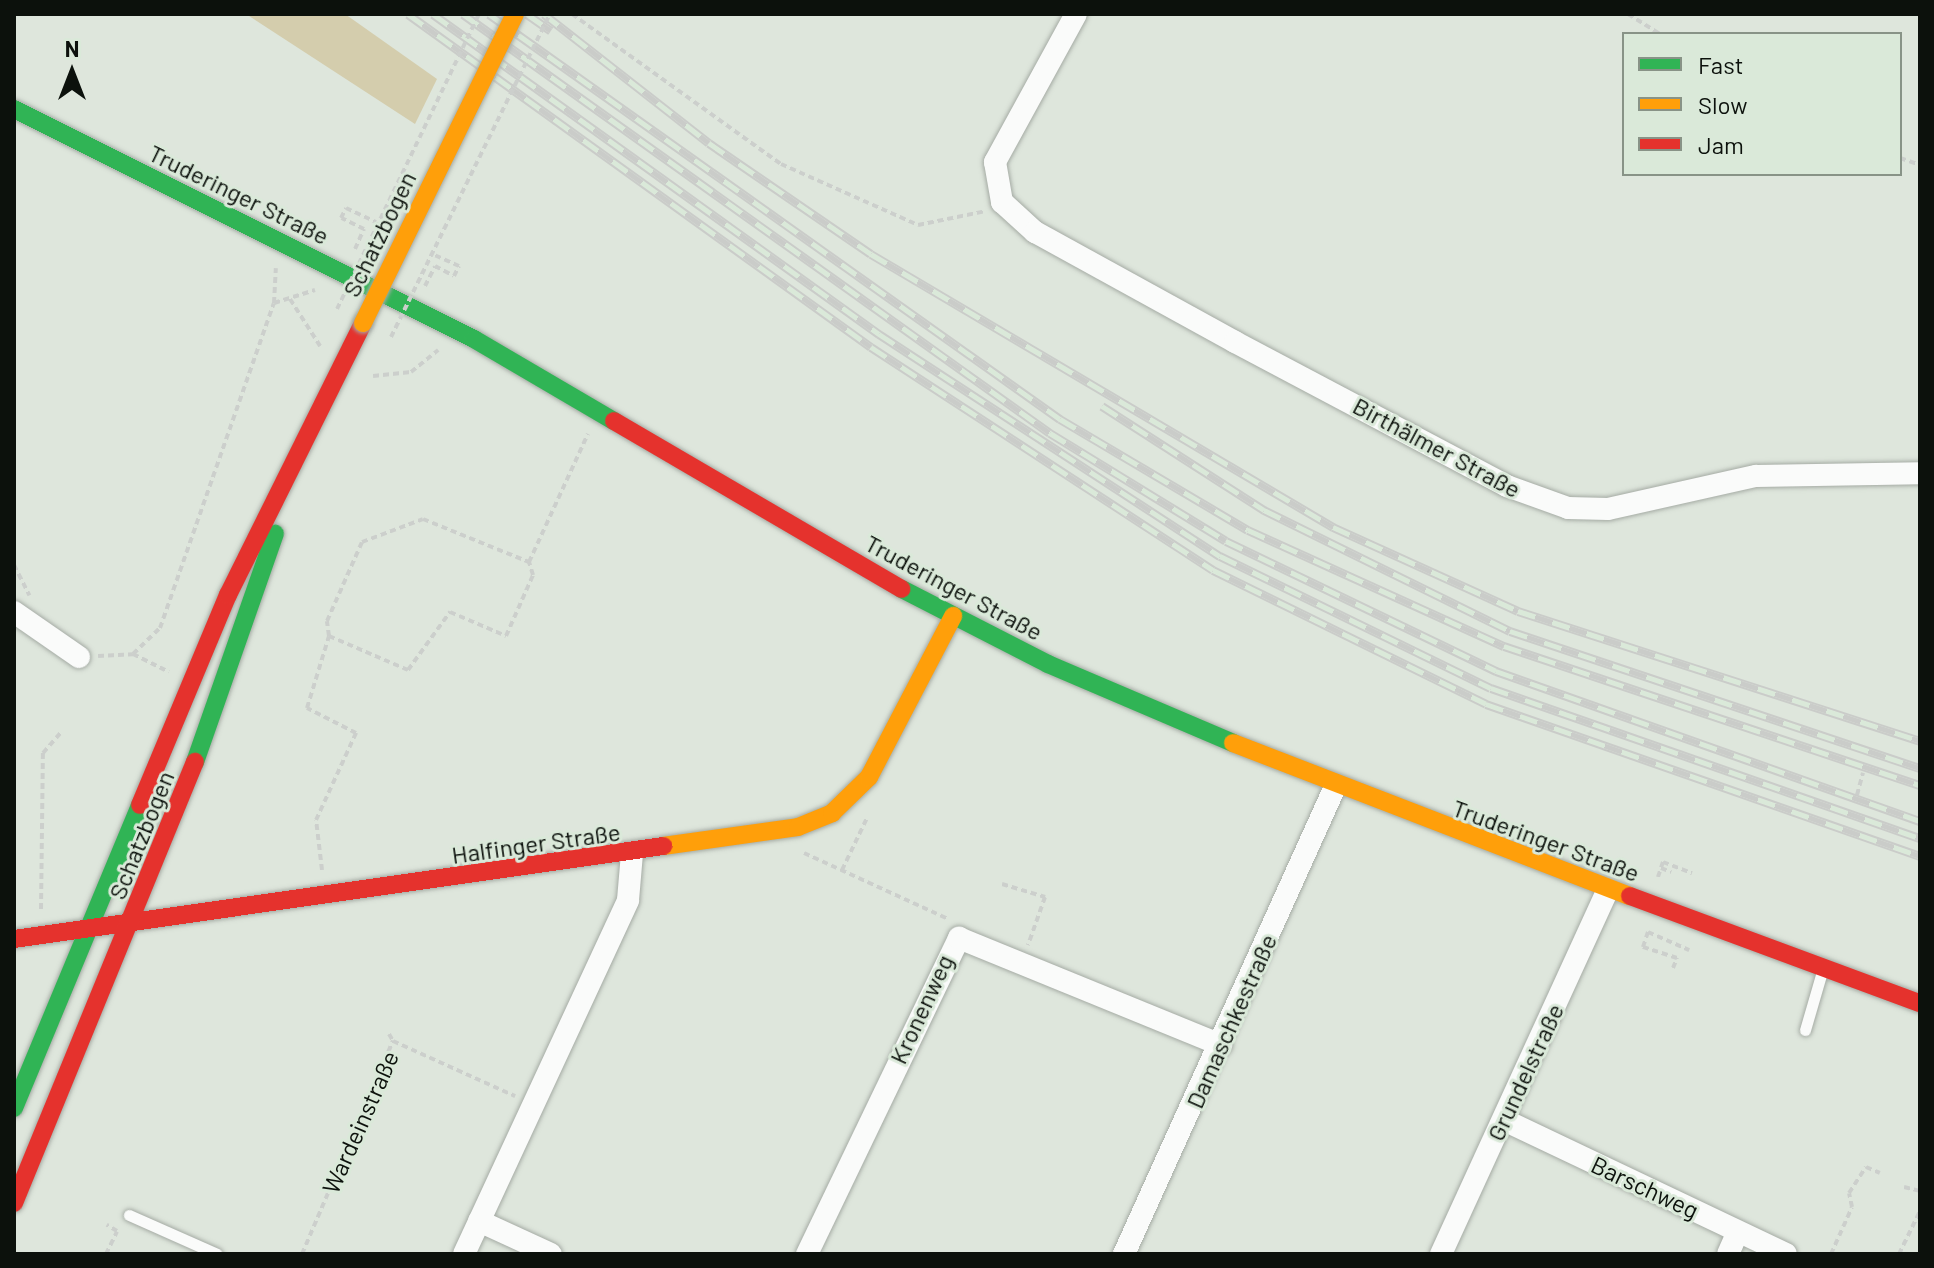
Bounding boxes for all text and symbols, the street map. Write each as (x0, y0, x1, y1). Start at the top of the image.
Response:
north arrow (32, 32, 112, 112)
legend (1622, 32, 1902, 176)
text: N (65, 35, 79, 61)
text: Fast (1698, 50, 1743, 79)
text: Slow (1698, 90, 1747, 119)
text: Jam (1698, 130, 1744, 159)
street label: Truderinger Straße (144, 138, 334, 250)
street label: Schatzbogen (336, 167, 422, 301)
street label: Birthälmer Straße (1348, 391, 1526, 503)
street label: Truderinger Straße (860, 528, 1048, 646)
street label: Schatzbogen (102, 767, 180, 903)
street label: Truderinger Straße (1449, 793, 1643, 887)
street label: Halfinger Straße (450, 817, 622, 869)
street label: Damaschkestraße (1180, 929, 1282, 1113)
street label: Kronenweg (883, 950, 959, 1068)
street label: Grundelstraße (1481, 999, 1569, 1145)
street label: Wardeinstraße (316, 1046, 404, 1198)
street label: Barschweg (1587, 1150, 1703, 1224)

